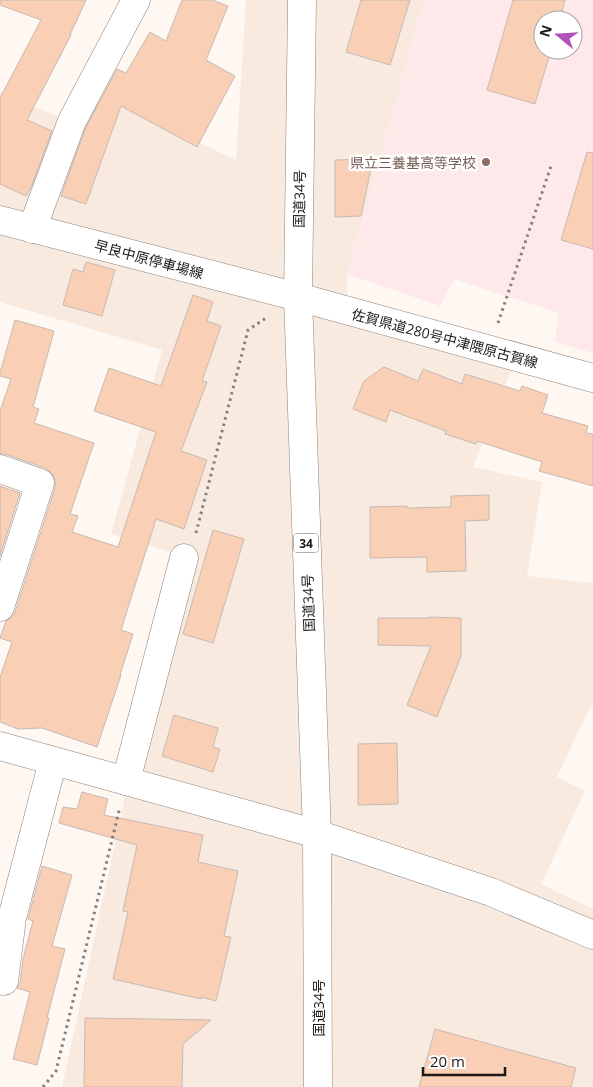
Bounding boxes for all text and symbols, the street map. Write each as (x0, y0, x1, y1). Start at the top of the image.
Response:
north arrow (533, 10, 583, 60)
text: N (534, 22, 556, 39)
place label: 県立三養基高等学校 (350, 153, 476, 172)
marker: 県立三養基高等学校 (480, 156, 492, 168)
street label: 国道34号 (289, 170, 309, 228)
street label: 早良中原停車場線 (92, 235, 206, 283)
street label: 佐賀県道280号中津隈原古賀線 (350, 304, 540, 372)
road number: 34 (294, 534, 318, 552)
street label: 国道34号 (297, 574, 319, 632)
street label: 国道34号 (309, 979, 328, 1037)
scale bar (423, 1044, 506, 1076)
text: 20 m (430, 1051, 465, 1071)

